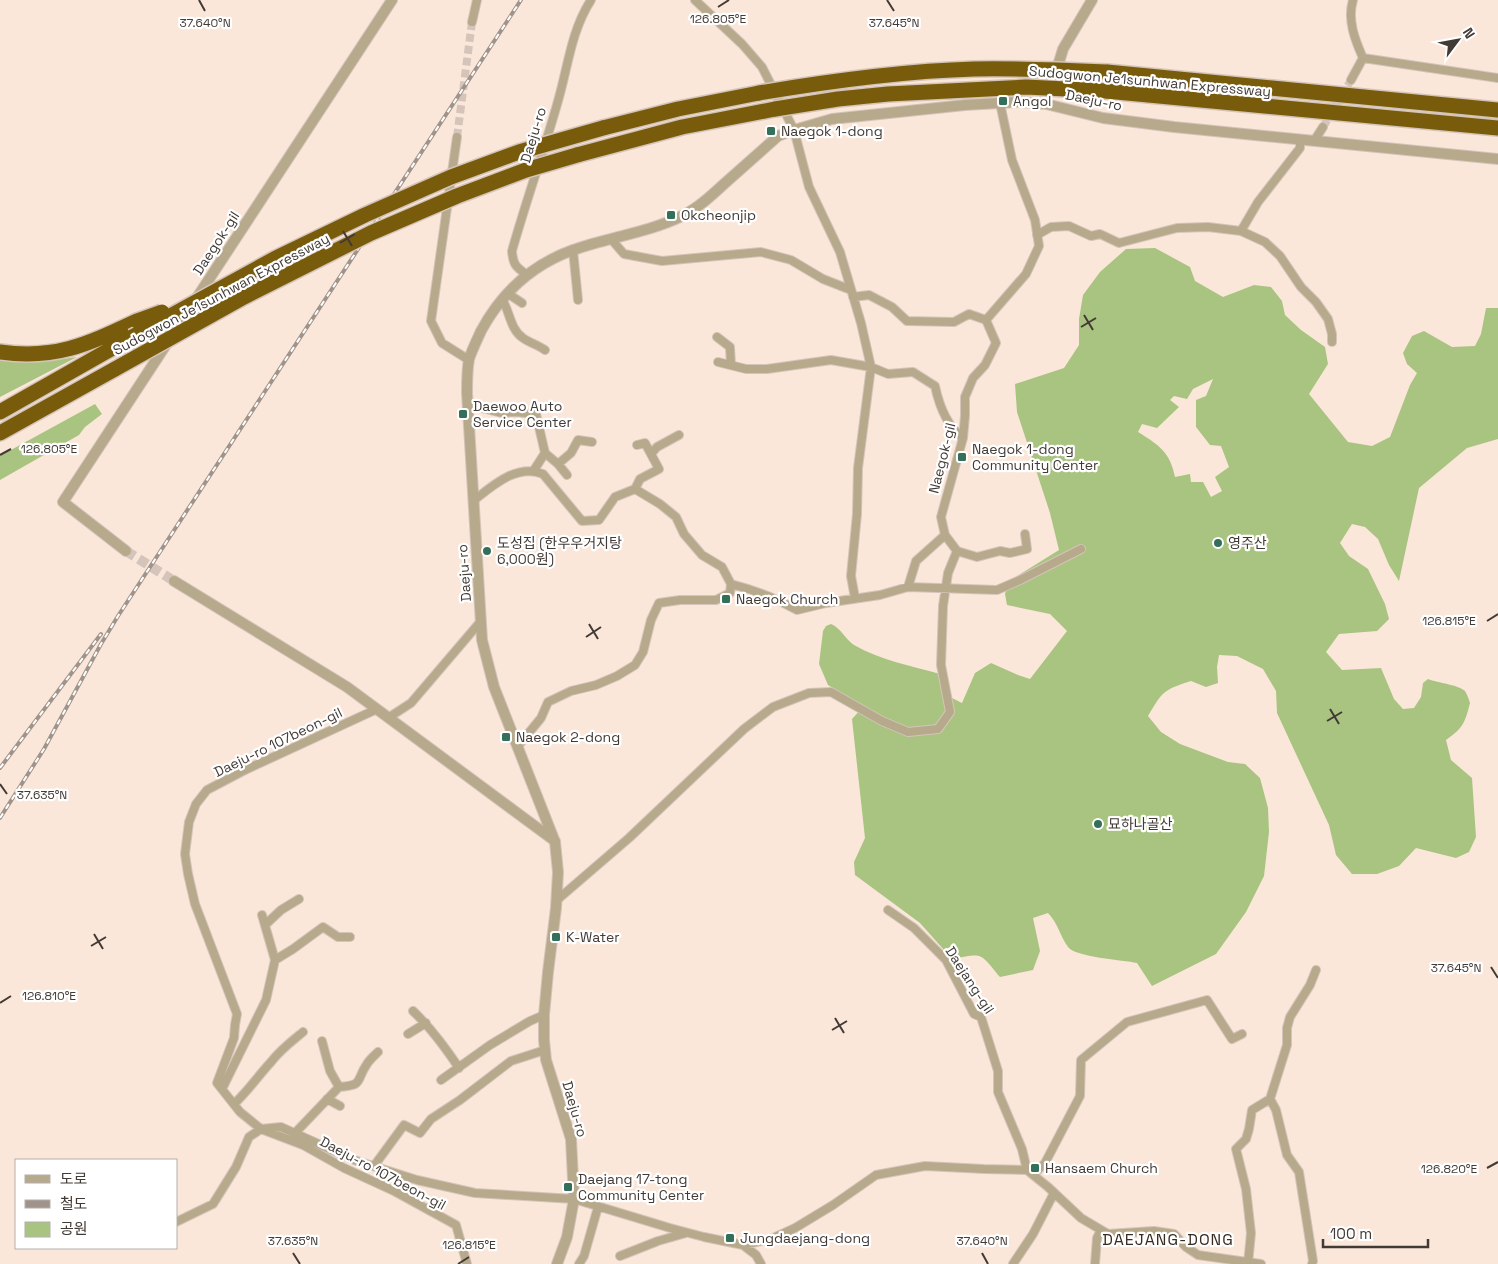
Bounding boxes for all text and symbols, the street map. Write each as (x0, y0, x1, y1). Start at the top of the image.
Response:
text: 126.805°E (690, 11, 746, 27)
text: 37.640°N (179, 15, 231, 31)
text: 37.645°N (869, 15, 919, 31)
north arrow (1433, 15, 1483, 65)
text: N (1459, 24, 1479, 42)
street label: Sudogwon Je1sunhwan Expressway (1028, 61, 1272, 101)
street label: Daeju-ro (1064, 85, 1124, 115)
place label: Angol (1013, 92, 1051, 110)
marker: Angol (997, 95, 1009, 107)
street label: Daeju-ro (516, 105, 550, 165)
place label: Naegok 1-dong (781, 122, 883, 140)
marker: Naegok 1-dong (765, 125, 777, 137)
place label: Okcheonjip (681, 206, 756, 224)
street label: Daegok-gil (189, 208, 243, 278)
marker: Okcheonjip (665, 209, 677, 221)
street label: Sudogwon Je1sunhwan Expressway (110, 229, 332, 359)
place label: Daewoo Auto Service Center (473, 397, 572, 431)
marker: Daewoo Auto Service Center (457, 408, 469, 420)
street label: Naegok-gil (925, 421, 959, 495)
place label: Naegok 1-dong Community Center (972, 440, 1098, 474)
text: 126.805°E (21, 441, 77, 457)
marker: Naegok 1-dong Community Center (956, 451, 968, 463)
place label: 도성집 (한우우거지탕 6,000원) (497, 534, 622, 568)
place label: 영주산 (1228, 534, 1267, 552)
marker: 영주산 (1212, 537, 1224, 549)
street label: Daeju-ro (453, 544, 475, 602)
marker: 도성집 (한우우거지탕 6,000원) (481, 545, 493, 557)
place label: Naegok Church (736, 590, 838, 608)
marker: Naegok Church (720, 593, 732, 605)
text: 126.815°E (1422, 613, 1476, 629)
street label: Daeju-ro 107beon-gil (211, 703, 345, 781)
place label: Naegok 2-dong (516, 728, 620, 746)
marker: Naegok 2-dong (500, 731, 512, 743)
text: 37.635°N (17, 787, 67, 803)
place label: 묘하나골산 (1108, 815, 1173, 833)
marker: 묘하나골산 (1092, 818, 1104, 830)
place label: K-Water (566, 928, 620, 946)
marker: K-Water (550, 931, 562, 943)
street label: Daejang-gil (942, 943, 998, 1017)
text: 37.645°N (1431, 960, 1481, 976)
text: 126.810°E (22, 988, 76, 1004)
street label: Daeju-ro (558, 1079, 592, 1139)
street label: Daeju-ro 107beon-gil (317, 1132, 449, 1214)
legend (15, 1159, 178, 1249)
place label: Hansaem Church (1045, 1159, 1158, 1177)
text: 126.820°E (1421, 1161, 1477, 1177)
marker: Hansaem Church (1029, 1162, 1041, 1174)
text: 도로 (60, 1169, 88, 1188)
place label: Daejang 17-tong Community Center (578, 1170, 704, 1204)
marker: Daejang 17-tong Community Center (562, 1181, 574, 1193)
text: 철도 (60, 1194, 88, 1213)
scale bar (1323, 1216, 1428, 1248)
text: 공원 (60, 1219, 88, 1238)
text: 100 m (1330, 1224, 1372, 1243)
place label: Jungdaejang-dong (740, 1229, 870, 1247)
district label: DAEJANG-DONG (1102, 1229, 1234, 1250)
marker: Jungdaejang-dong (724, 1232, 736, 1244)
text: 37.635°N (268, 1233, 318, 1249)
text: 37.640°N (956, 1233, 1008, 1249)
text: 126.815°E (442, 1237, 496, 1253)

